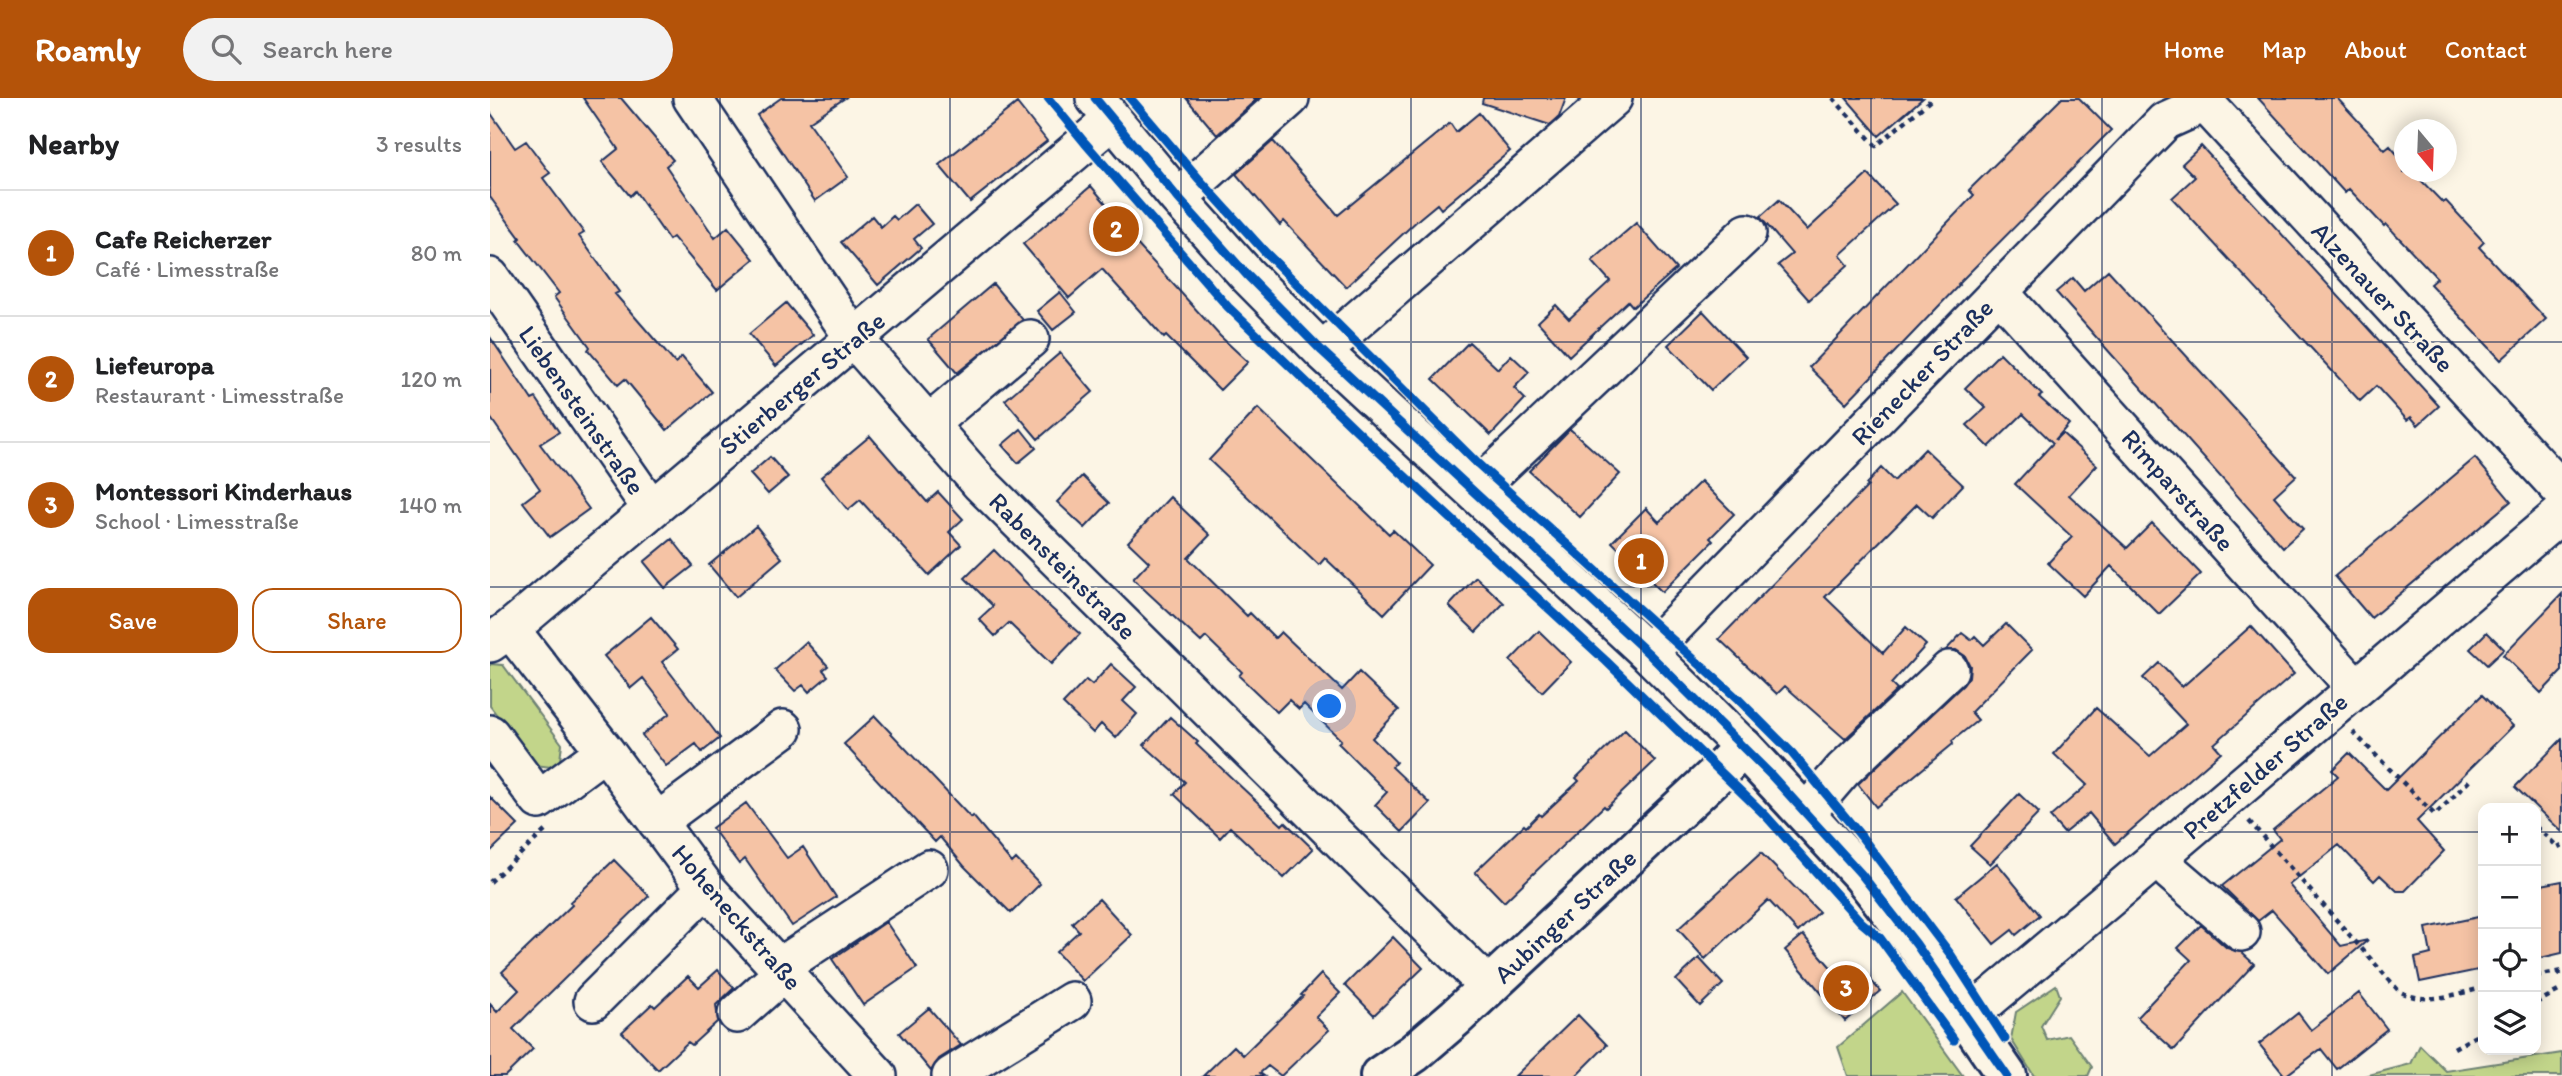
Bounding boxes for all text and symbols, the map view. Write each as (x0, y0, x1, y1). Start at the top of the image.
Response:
search box (183, 18, 673, 81)
text: Roamly (35, 30, 141, 69)
icon: search (207, 30, 245, 68)
text: Search here (263, 33, 393, 65)
text: Home (2164, 35, 2224, 64)
text: Map (2262, 35, 2306, 64)
text: About (2344, 35, 2407, 64)
text: Contact (2445, 35, 2527, 64)
north arrow (2394, 119, 2457, 182)
text: Nearby (28, 125, 119, 162)
text: 3 results (376, 130, 462, 158)
pin: 2 (1093, 203, 1139, 255)
street label: Alzenauer Straße (2305, 215, 2461, 379)
text: Cafe Reicherzer (95, 223, 271, 255)
text: 1 (46, 239, 56, 267)
text: 80 m (411, 239, 462, 267)
text: Café · Limesstraße (95, 255, 279, 283)
street label: Rienecker Straße (1844, 292, 2000, 452)
street label: Stierberger Straße (712, 304, 892, 462)
street label: Liebensteinstraße (512, 319, 652, 501)
text: Liefeuropa (95, 349, 214, 381)
text: 2 (45, 365, 57, 393)
text: 120 m (401, 365, 462, 393)
text: Restaurant · Limesstraße (95, 381, 344, 409)
street label: Rimparstraße (2115, 422, 2241, 558)
text: Montessori Kinderhaus (95, 475, 352, 507)
street label: Rabensteinstraße (982, 485, 1144, 647)
text: 3 (45, 491, 57, 519)
text: 140 m (399, 491, 462, 519)
text: School · Limesstraße (95, 507, 299, 535)
pin: 1 (1618, 535, 1664, 587)
button: Save (28, 588, 238, 653)
button: Share (252, 588, 462, 653)
street label: Pretzfelder Straße (2176, 686, 2354, 846)
your location (1312, 689, 1346, 723)
map controls (2478, 803, 2541, 1055)
button: + (2478, 803, 2541, 866)
street label: Hoheneckstraße (665, 837, 809, 997)
street label: Aubinger Straße (1487, 842, 1643, 990)
button: − (2478, 866, 2541, 929)
button: locate (2478, 929, 2541, 992)
pin: 3 (1823, 962, 1869, 1014)
button: layers (2478, 992, 2541, 1055)

